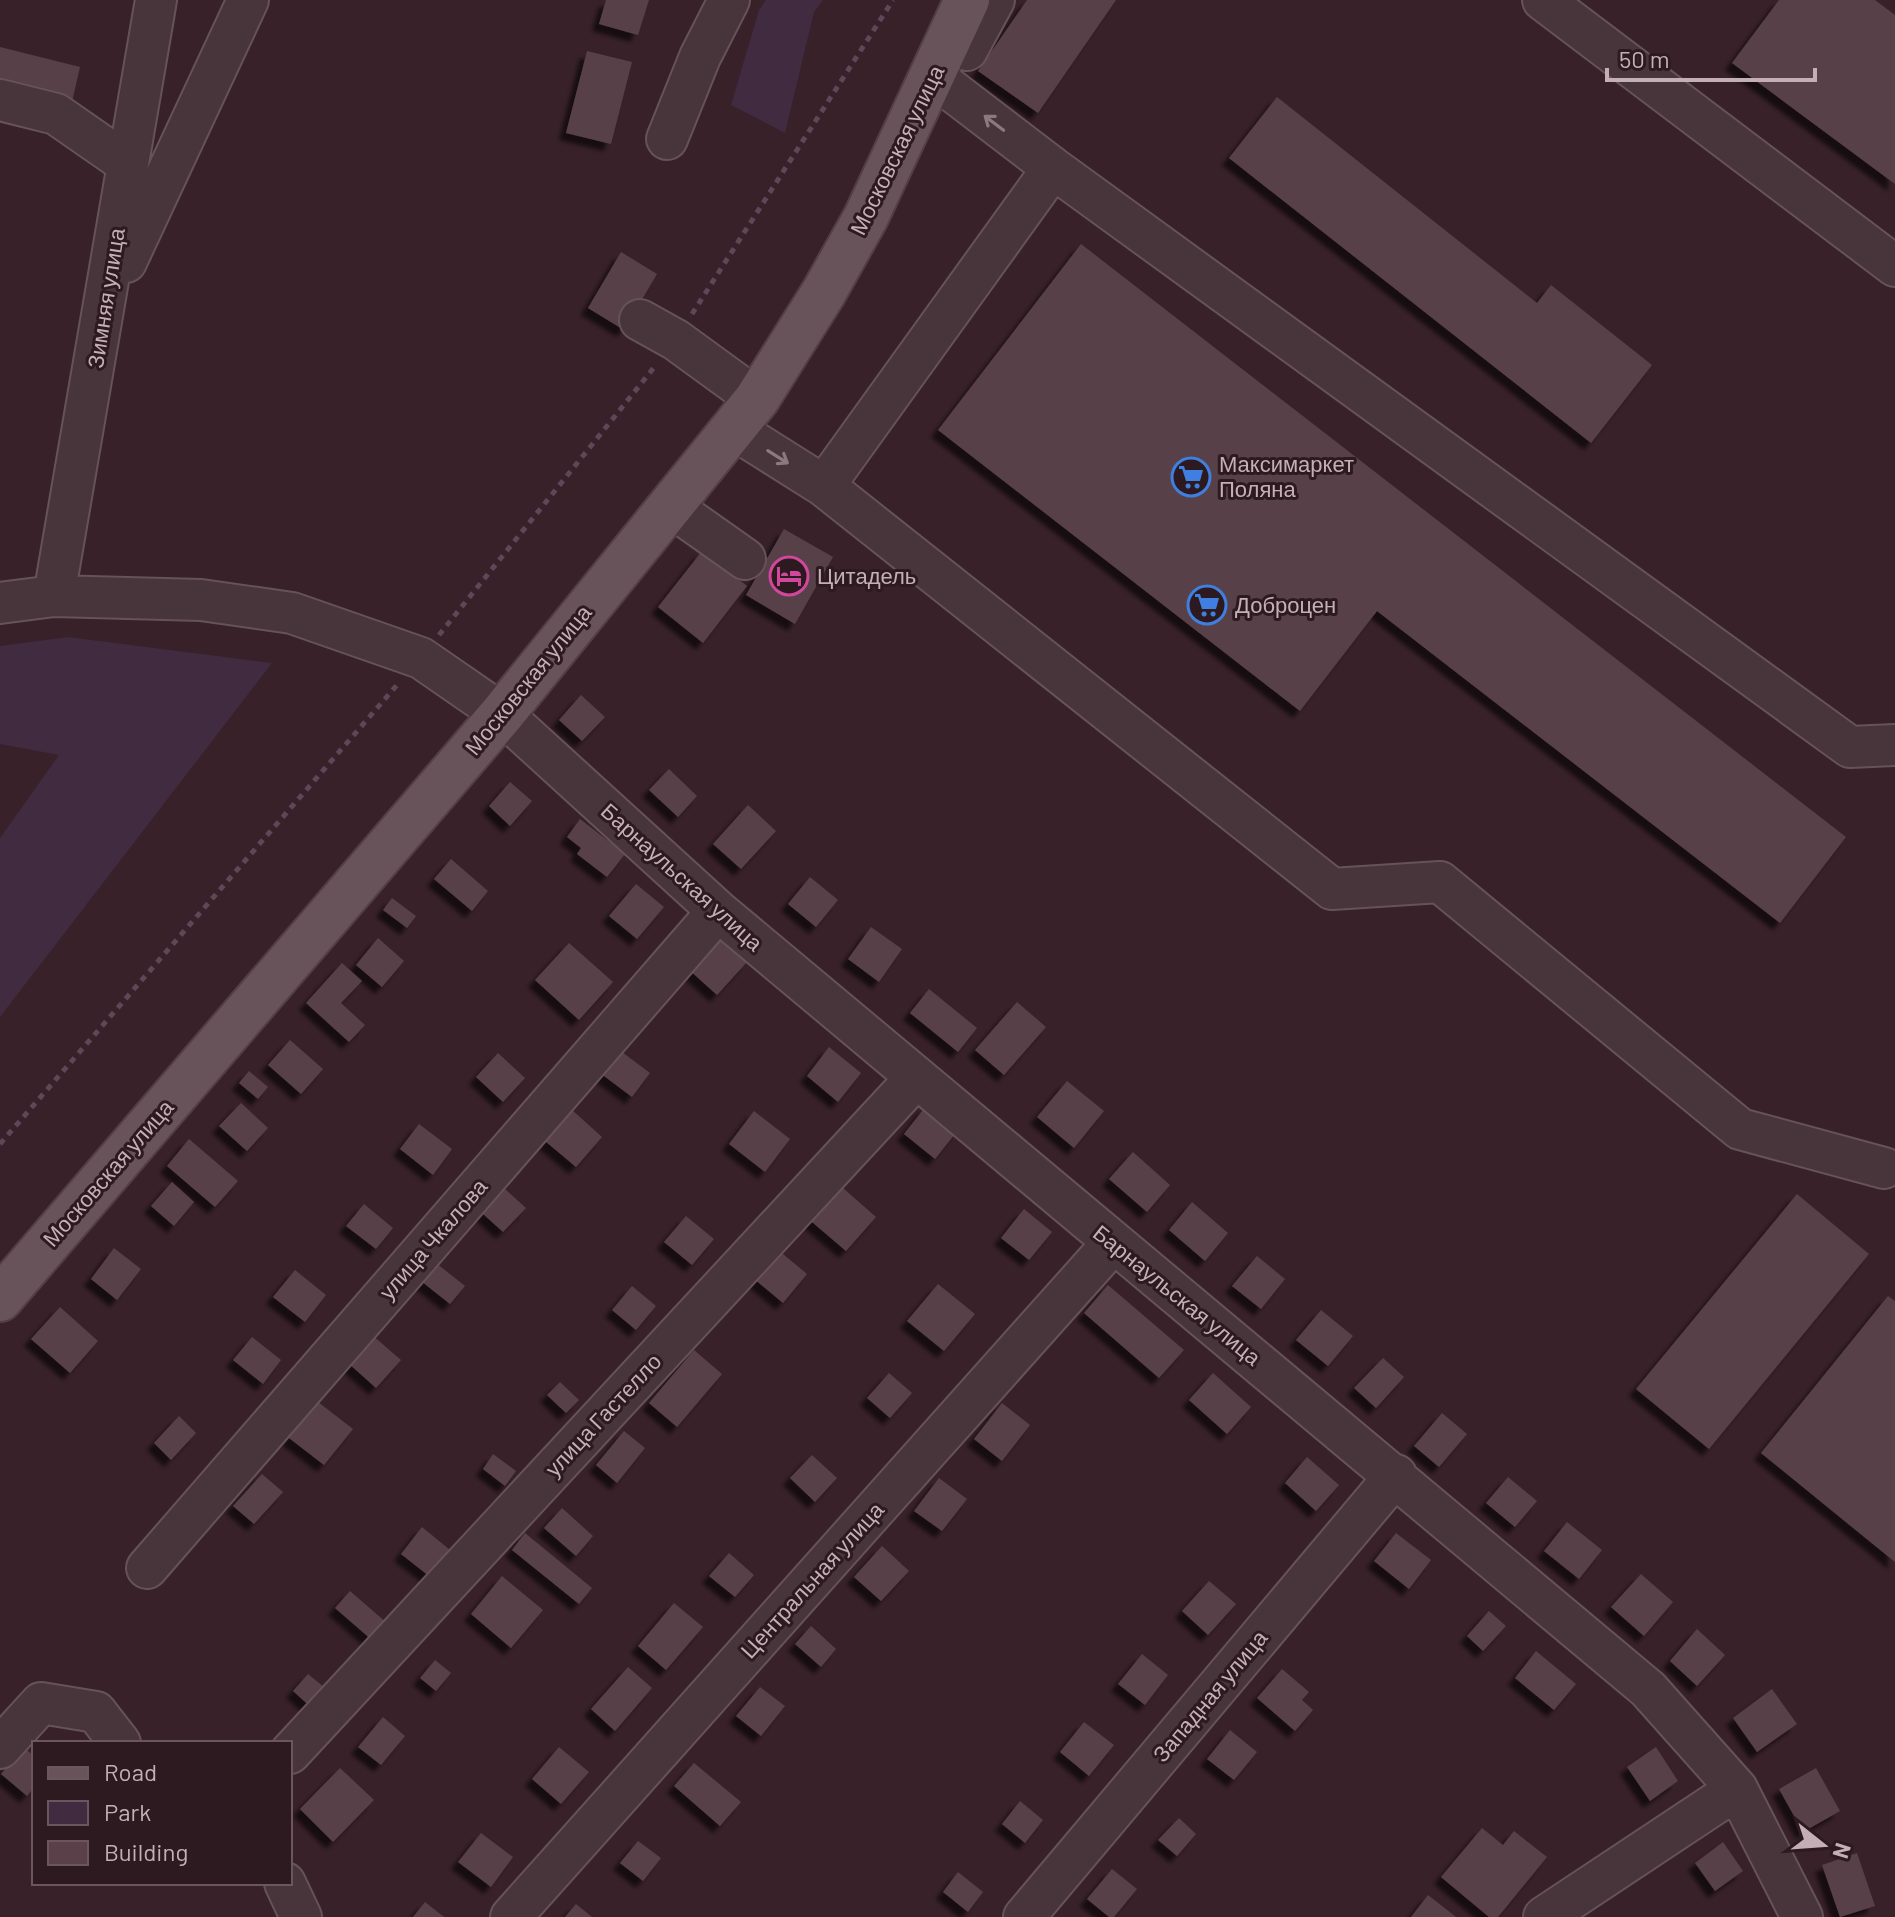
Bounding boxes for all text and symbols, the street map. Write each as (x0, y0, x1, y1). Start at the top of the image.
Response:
scale bar (1607, 32, 1815, 82)
text: 50 m (1619, 44, 1670, 73)
street label: Московская улица (844, 60, 950, 239)
one-way arrow (983, 114, 1005, 131)
street label: Зимняя улица (81, 225, 130, 370)
one-way arrow (766, 450, 789, 466)
place label: Максимаркет Поляна (1219, 450, 1354, 501)
supermarket icon: Максимаркет Поляна (1170, 456, 1212, 498)
hotel icon: Цитадель (768, 555, 810, 597)
place label: Цитадель (817, 562, 916, 589)
supermarket icon: Доброцен (1186, 584, 1228, 626)
place label: Доброцен (1235, 591, 1336, 618)
street label: Московская улица (459, 599, 597, 760)
street label: Барнаульская улица (596, 797, 769, 957)
street label: Московская улица (37, 1093, 179, 1252)
street label: улица Чкалова (373, 1172, 493, 1304)
street label: Барнаульская улица (1088, 1219, 1267, 1371)
street label: улица Гастелло (539, 1348, 666, 1482)
street label: Центральная улица (734, 1495, 889, 1663)
street label: Западная улица (1147, 1624, 1273, 1767)
legend (32, 1741, 292, 1885)
text: Road (104, 1757, 157, 1786)
text: Park (104, 1797, 151, 1826)
north arrow (1783, 1805, 1863, 1885)
text: Building (104, 1837, 188, 1866)
text: N (1829, 1840, 1858, 1862)

